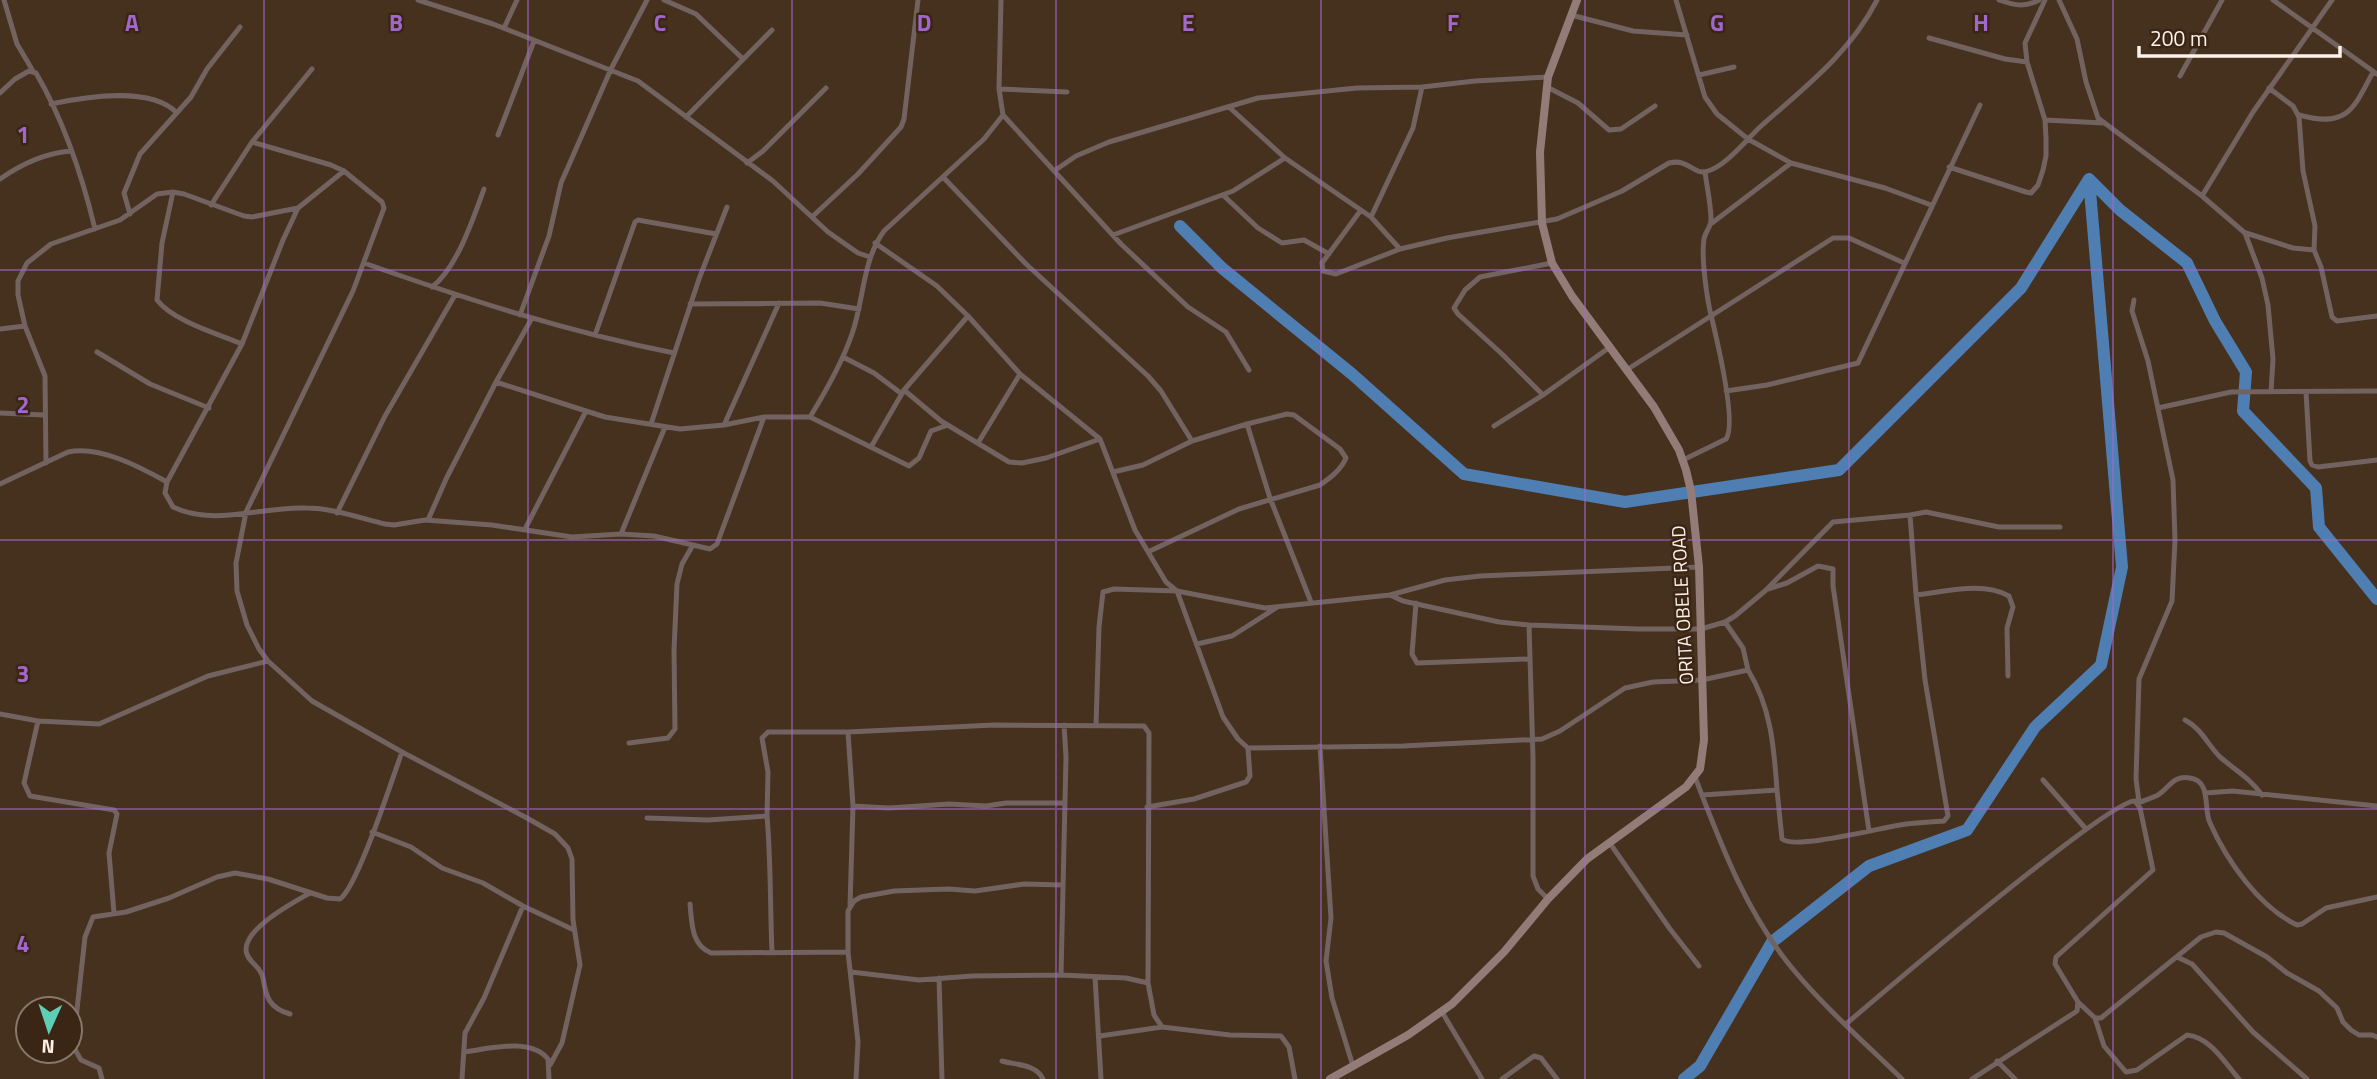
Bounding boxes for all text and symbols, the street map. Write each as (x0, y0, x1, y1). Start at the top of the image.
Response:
text: A (125, 5, 139, 40)
text: B (389, 5, 403, 40)
text: C (654, 5, 666, 40)
text: D (917, 5, 931, 40)
text: E (1182, 5, 1194, 40)
text: F (1447, 5, 1459, 40)
text: G (1710, 5, 1724, 40)
text: H (1973, 5, 1989, 40)
scale bar (2139, 14, 2340, 58)
text: 200 m (2150, 22, 2207, 54)
text: 1 (17, 117, 29, 152)
text: 2 (17, 387, 29, 422)
street label: ORITA OBELE ROAD (1663, 525, 1700, 686)
text: 3 (17, 656, 29, 691)
text: 4 (17, 926, 29, 961)
north arrow (14, 995, 84, 1065)
text: N (41, 1033, 55, 1062)

